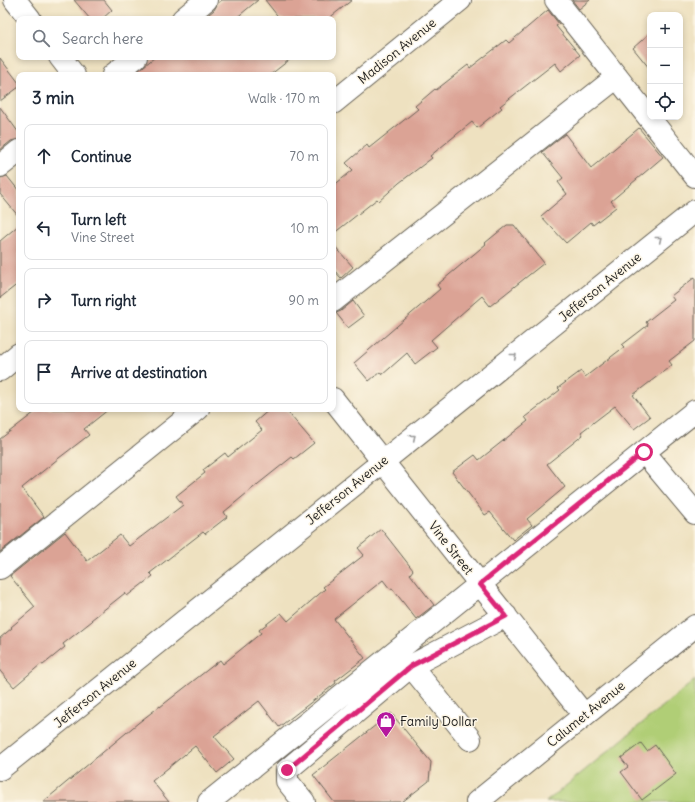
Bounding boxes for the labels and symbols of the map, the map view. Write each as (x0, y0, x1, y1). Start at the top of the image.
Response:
street label: Madison Avenue (354, 14, 440, 88)
one-way arrow (655, 237, 662, 244)
street label: Jefferson Avenue (555, 248, 645, 326)
one-way arrow (510, 353, 517, 360)
one-way arrow (408, 435, 416, 442)
route start (635, 443, 653, 461)
street label: Jefferson Avenue (302, 451, 392, 529)
street label: Vine Street (425, 518, 478, 579)
street label: Jefferson Avenue (50, 654, 140, 732)
street label: Calumet Avenue (543, 677, 629, 751)
shop icon: Family Dollar (375, 710, 397, 738)
place label: Family Dollar (400, 713, 478, 730)
route end (278, 761, 296, 779)

